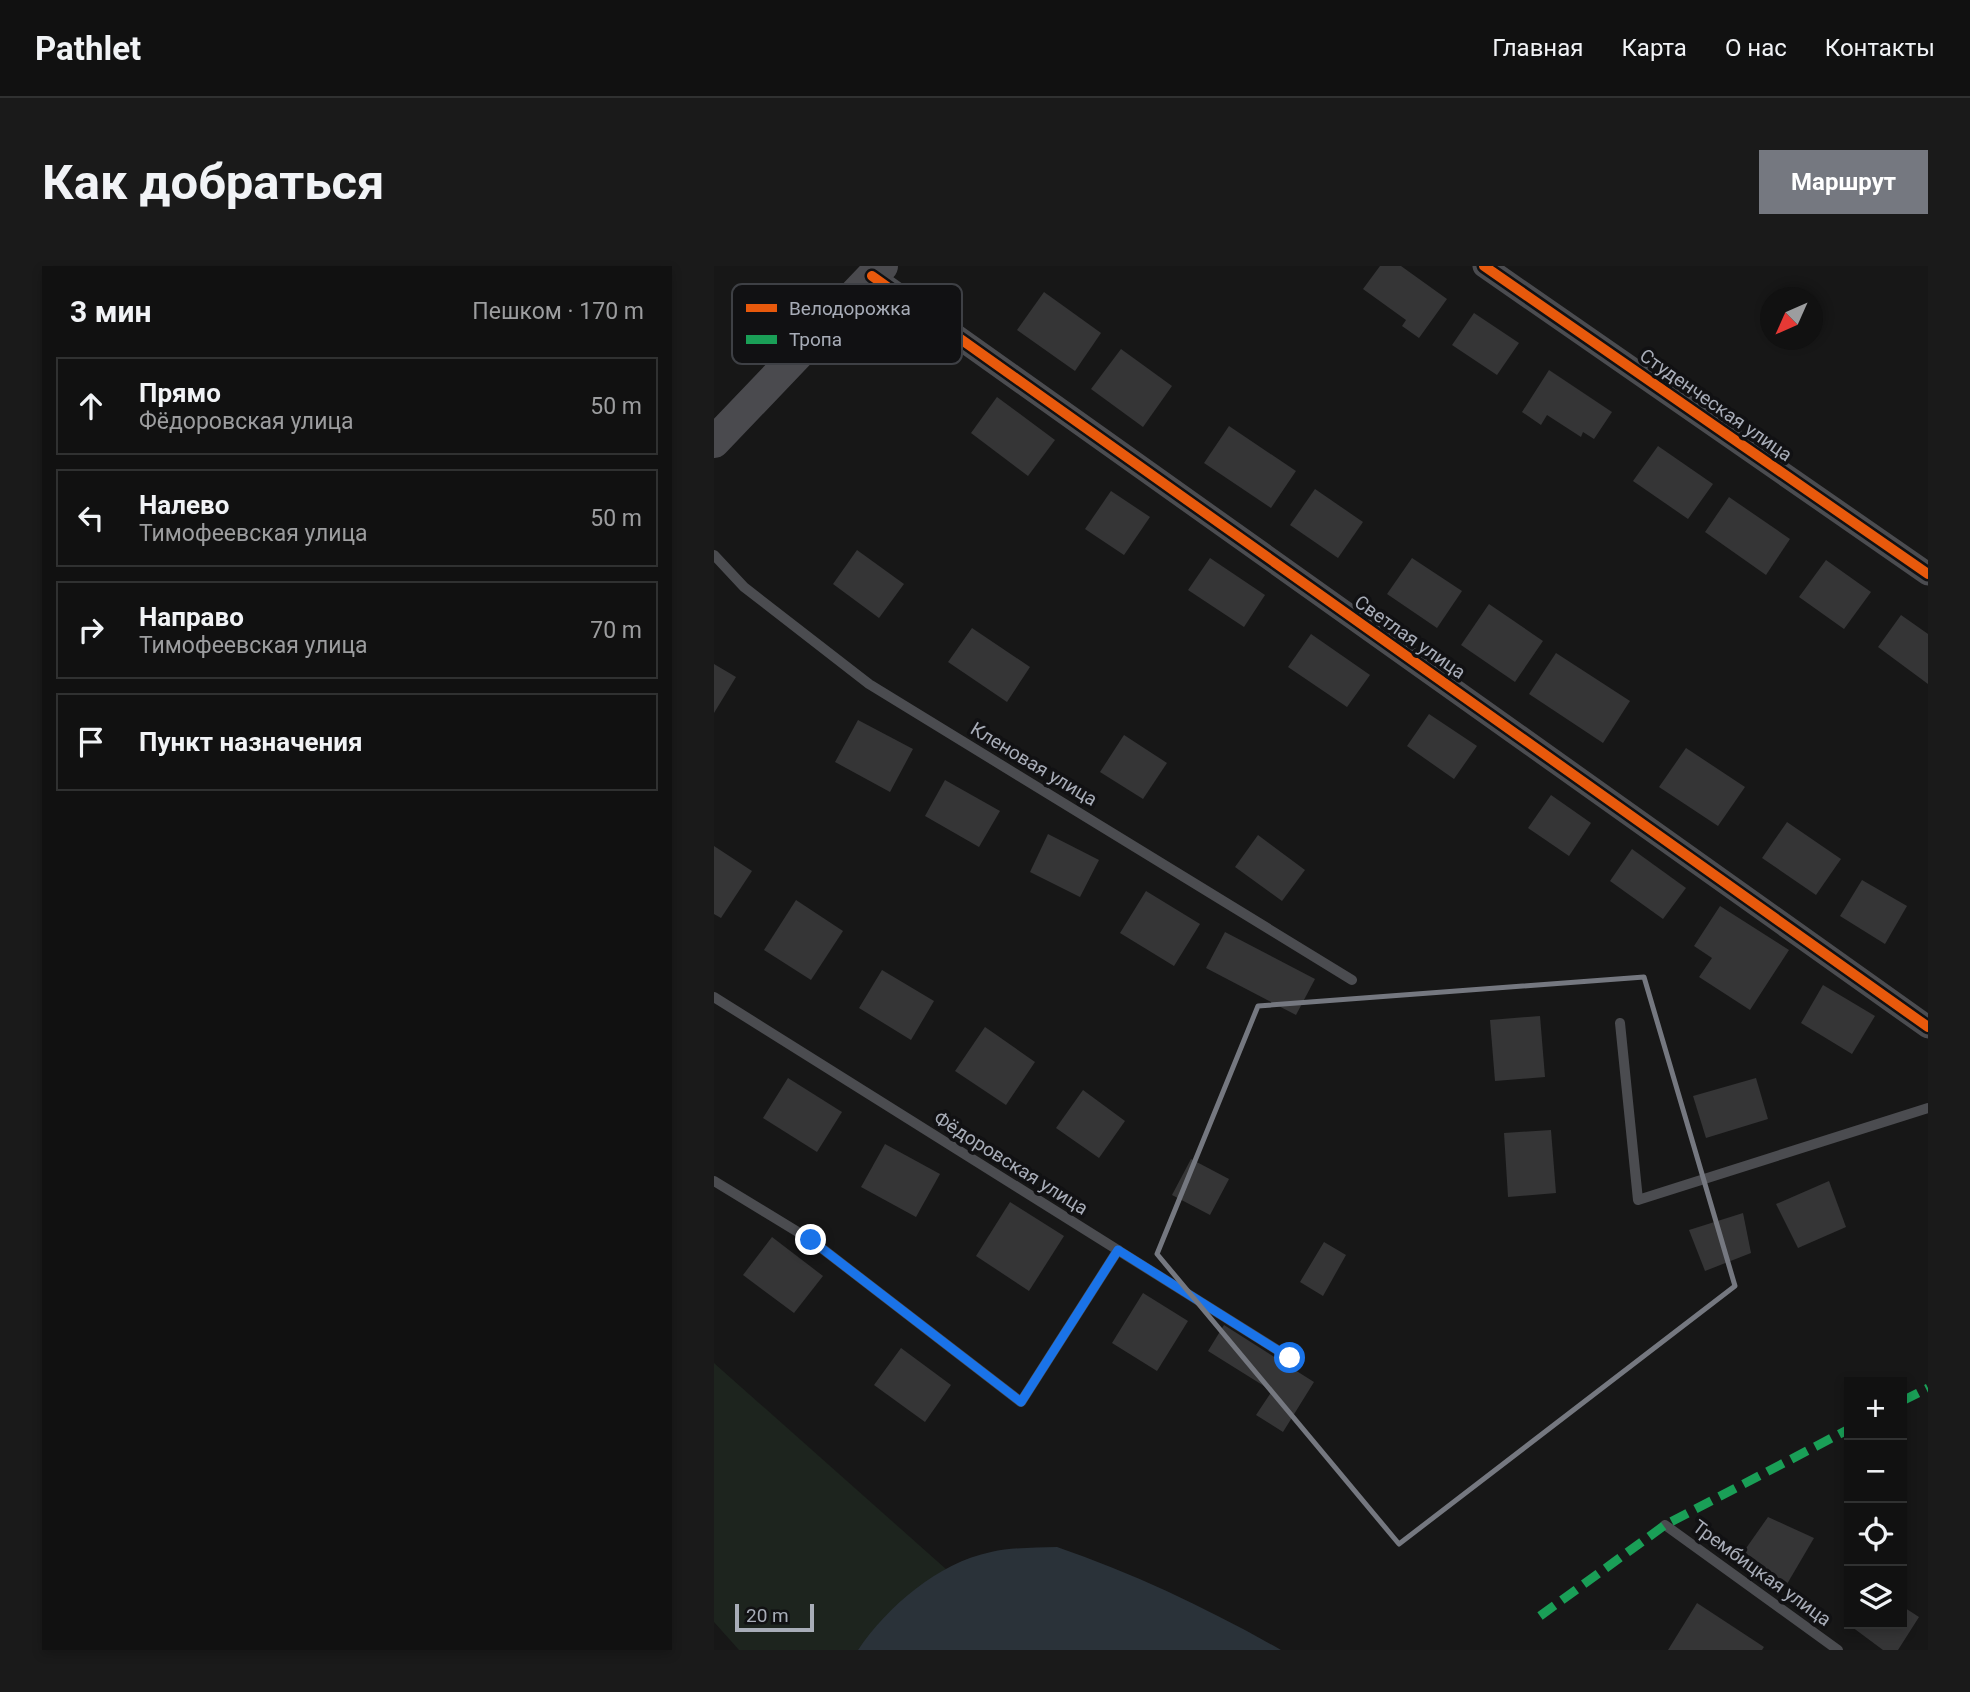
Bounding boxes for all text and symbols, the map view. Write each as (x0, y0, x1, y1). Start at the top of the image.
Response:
text: Pathlet (35, 29, 141, 68)
text: Главная (1492, 34, 1583, 62)
text: Карта (1621, 34, 1687, 62)
text: О нас (1725, 34, 1787, 62)
text: Контакты (1825, 34, 1935, 62)
button: Маршрут (1759, 150, 1928, 214)
text: Как добраться (42, 154, 384, 211)
legend (732, 284, 962, 364)
north arrow (1760, 287, 1823, 350)
text: 3 мин (70, 294, 151, 329)
text: Велодорожка (789, 297, 911, 320)
text: Пешком · 170 m (472, 298, 644, 325)
text: Тропа (789, 328, 842, 351)
street label: Студенческая улица (1635, 344, 1797, 466)
text: Прямо (139, 378, 221, 408)
icon: ahead (72, 387, 110, 425)
text: 50 m (590, 393, 642, 420)
text: Фёдоровская улица (139, 408, 354, 435)
text: Налево (139, 490, 229, 520)
icon: left (72, 499, 110, 537)
text: 50 m (590, 505, 642, 532)
text: Тимофеевская улица (139, 520, 368, 547)
street label: Светлая улица (1350, 590, 1470, 684)
text: Направо (139, 602, 244, 632)
icon: right (72, 611, 110, 649)
text: 70 m (590, 617, 642, 644)
text: Тимофеевская улица (139, 632, 368, 659)
street label: Кленовая улица (967, 717, 1101, 811)
icon: arrive (72, 723, 110, 761)
text: Пункт назначения (139, 727, 363, 757)
street label: Фёдоровская улица (930, 1106, 1092, 1220)
route end (795, 1224, 826, 1255)
route start (1274, 1342, 1305, 1373)
map controls (1844, 1377, 1907, 1629)
button: + (1844, 1377, 1907, 1440)
button: − (1844, 1440, 1907, 1503)
button: locate (1844, 1503, 1907, 1566)
street label: Трембицкая улица (1688, 1515, 1836, 1631)
button: layers (1844, 1566, 1907, 1629)
scale bar (735, 1601, 814, 1633)
text: 20 m (746, 1604, 789, 1627)

